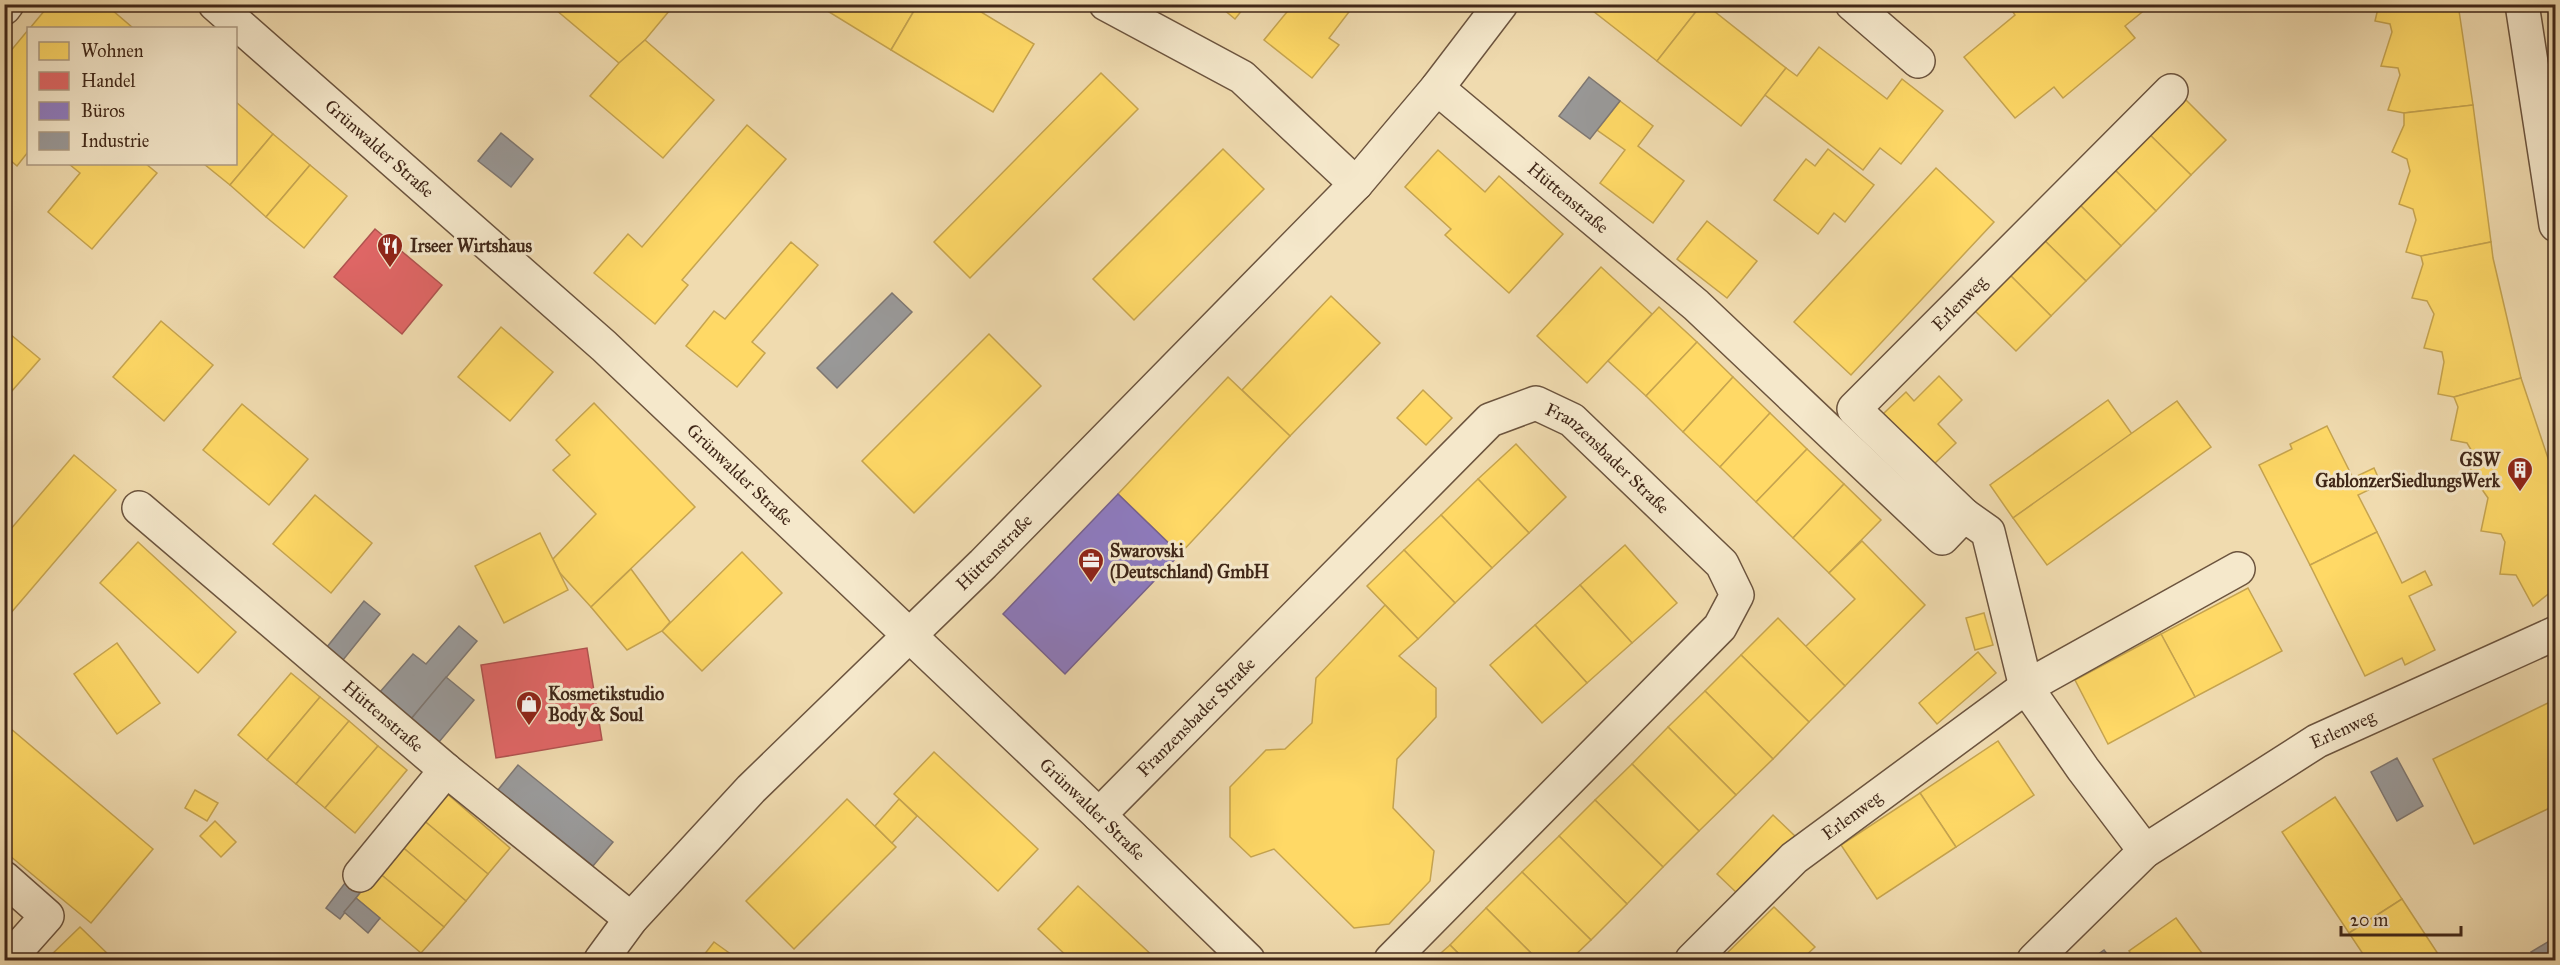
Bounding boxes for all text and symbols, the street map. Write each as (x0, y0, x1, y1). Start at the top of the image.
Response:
legend (27, 27, 237, 165)
text: Wohnen (81, 40, 144, 62)
text: Handel (81, 70, 135, 92)
street label: Grünwalder Straße (320, 95, 439, 203)
text: Büros (81, 100, 125, 122)
text: Industrie (81, 130, 149, 152)
street label: Hüttenstraße (1523, 158, 1613, 238)
restaurant icon: Irseer Wirtshaus (375, 231, 405, 269)
place label: Irseer Wirtshaus (410, 235, 533, 257)
street label: Erlenweg (1927, 271, 1993, 336)
street label: Franzensbader Straße (1542, 398, 1674, 519)
street label: Grünwalder Straße (682, 419, 798, 530)
place label: GSW GablonzerSiedlungsWerk (2315, 449, 2501, 493)
building icon: GSW GablonzerSiedlungsWerk (2505, 455, 2535, 493)
street label: Hüttenstraße (951, 509, 1037, 595)
place label: Swarovski (Deutschland) GmbH (1110, 540, 1270, 584)
office icon: Swarovski (Deutschland) GmbH (1076, 546, 1106, 584)
street label: Franzensbader Straße (1132, 653, 1260, 781)
street label: Hüttenstraße (338, 676, 428, 757)
place label: Kosmetikstudio Body & Soul (548, 683, 664, 727)
shop icon: Kosmetikstudio Body & Soul (514, 689, 544, 727)
street label: Erlenweg (2307, 705, 2380, 754)
street label: Grünwalder Straße (1035, 753, 1150, 865)
street label: Erlenweg (1817, 786, 1887, 845)
scale bar (2341, 899, 2461, 937)
text: 20 m (2350, 909, 2388, 931)

